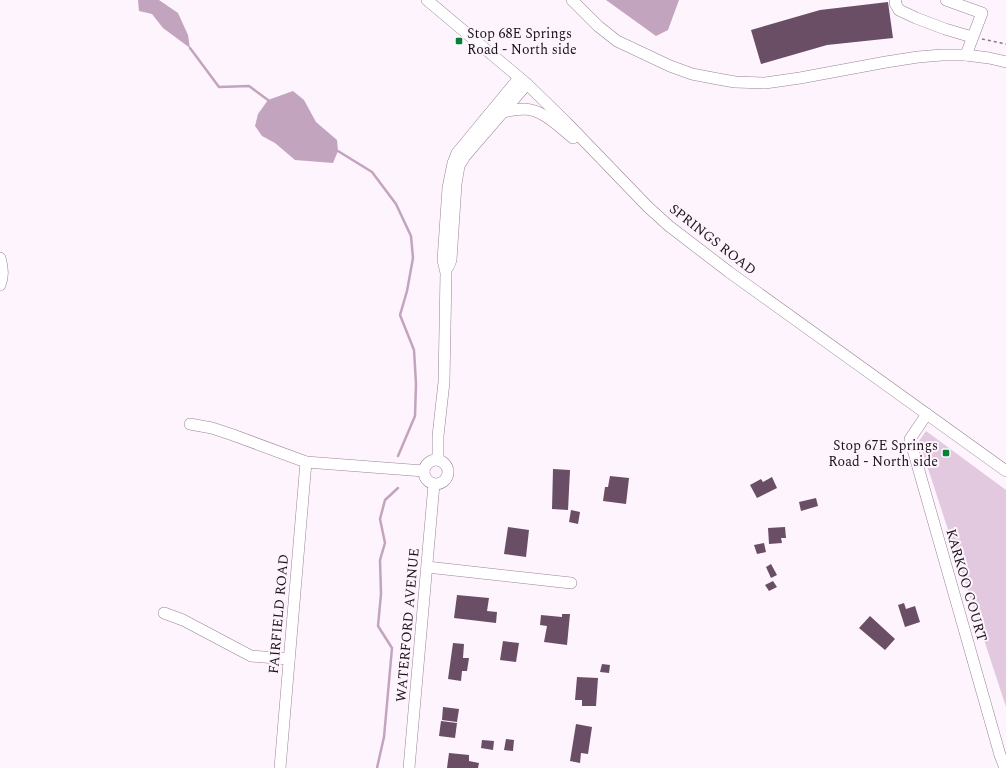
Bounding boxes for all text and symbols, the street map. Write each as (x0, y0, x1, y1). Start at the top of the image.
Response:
place label: Stop 68E Springs Road - North side (467, 23, 577, 60)
marker: Stop 68E Springs Road - North side (454, 36, 464, 46)
street label: SPRINGS ROAD (665, 199, 761, 280)
place label: Stop 67E Springs Road - North side (828, 435, 938, 472)
marker: Stop 67E Springs Road - North side (941, 448, 951, 458)
street label: KARKOO COURT (940, 526, 993, 644)
street label: WATERFORD AVENUE (390, 547, 425, 703)
street label: FAIRFIELD ROAD (263, 553, 294, 675)

